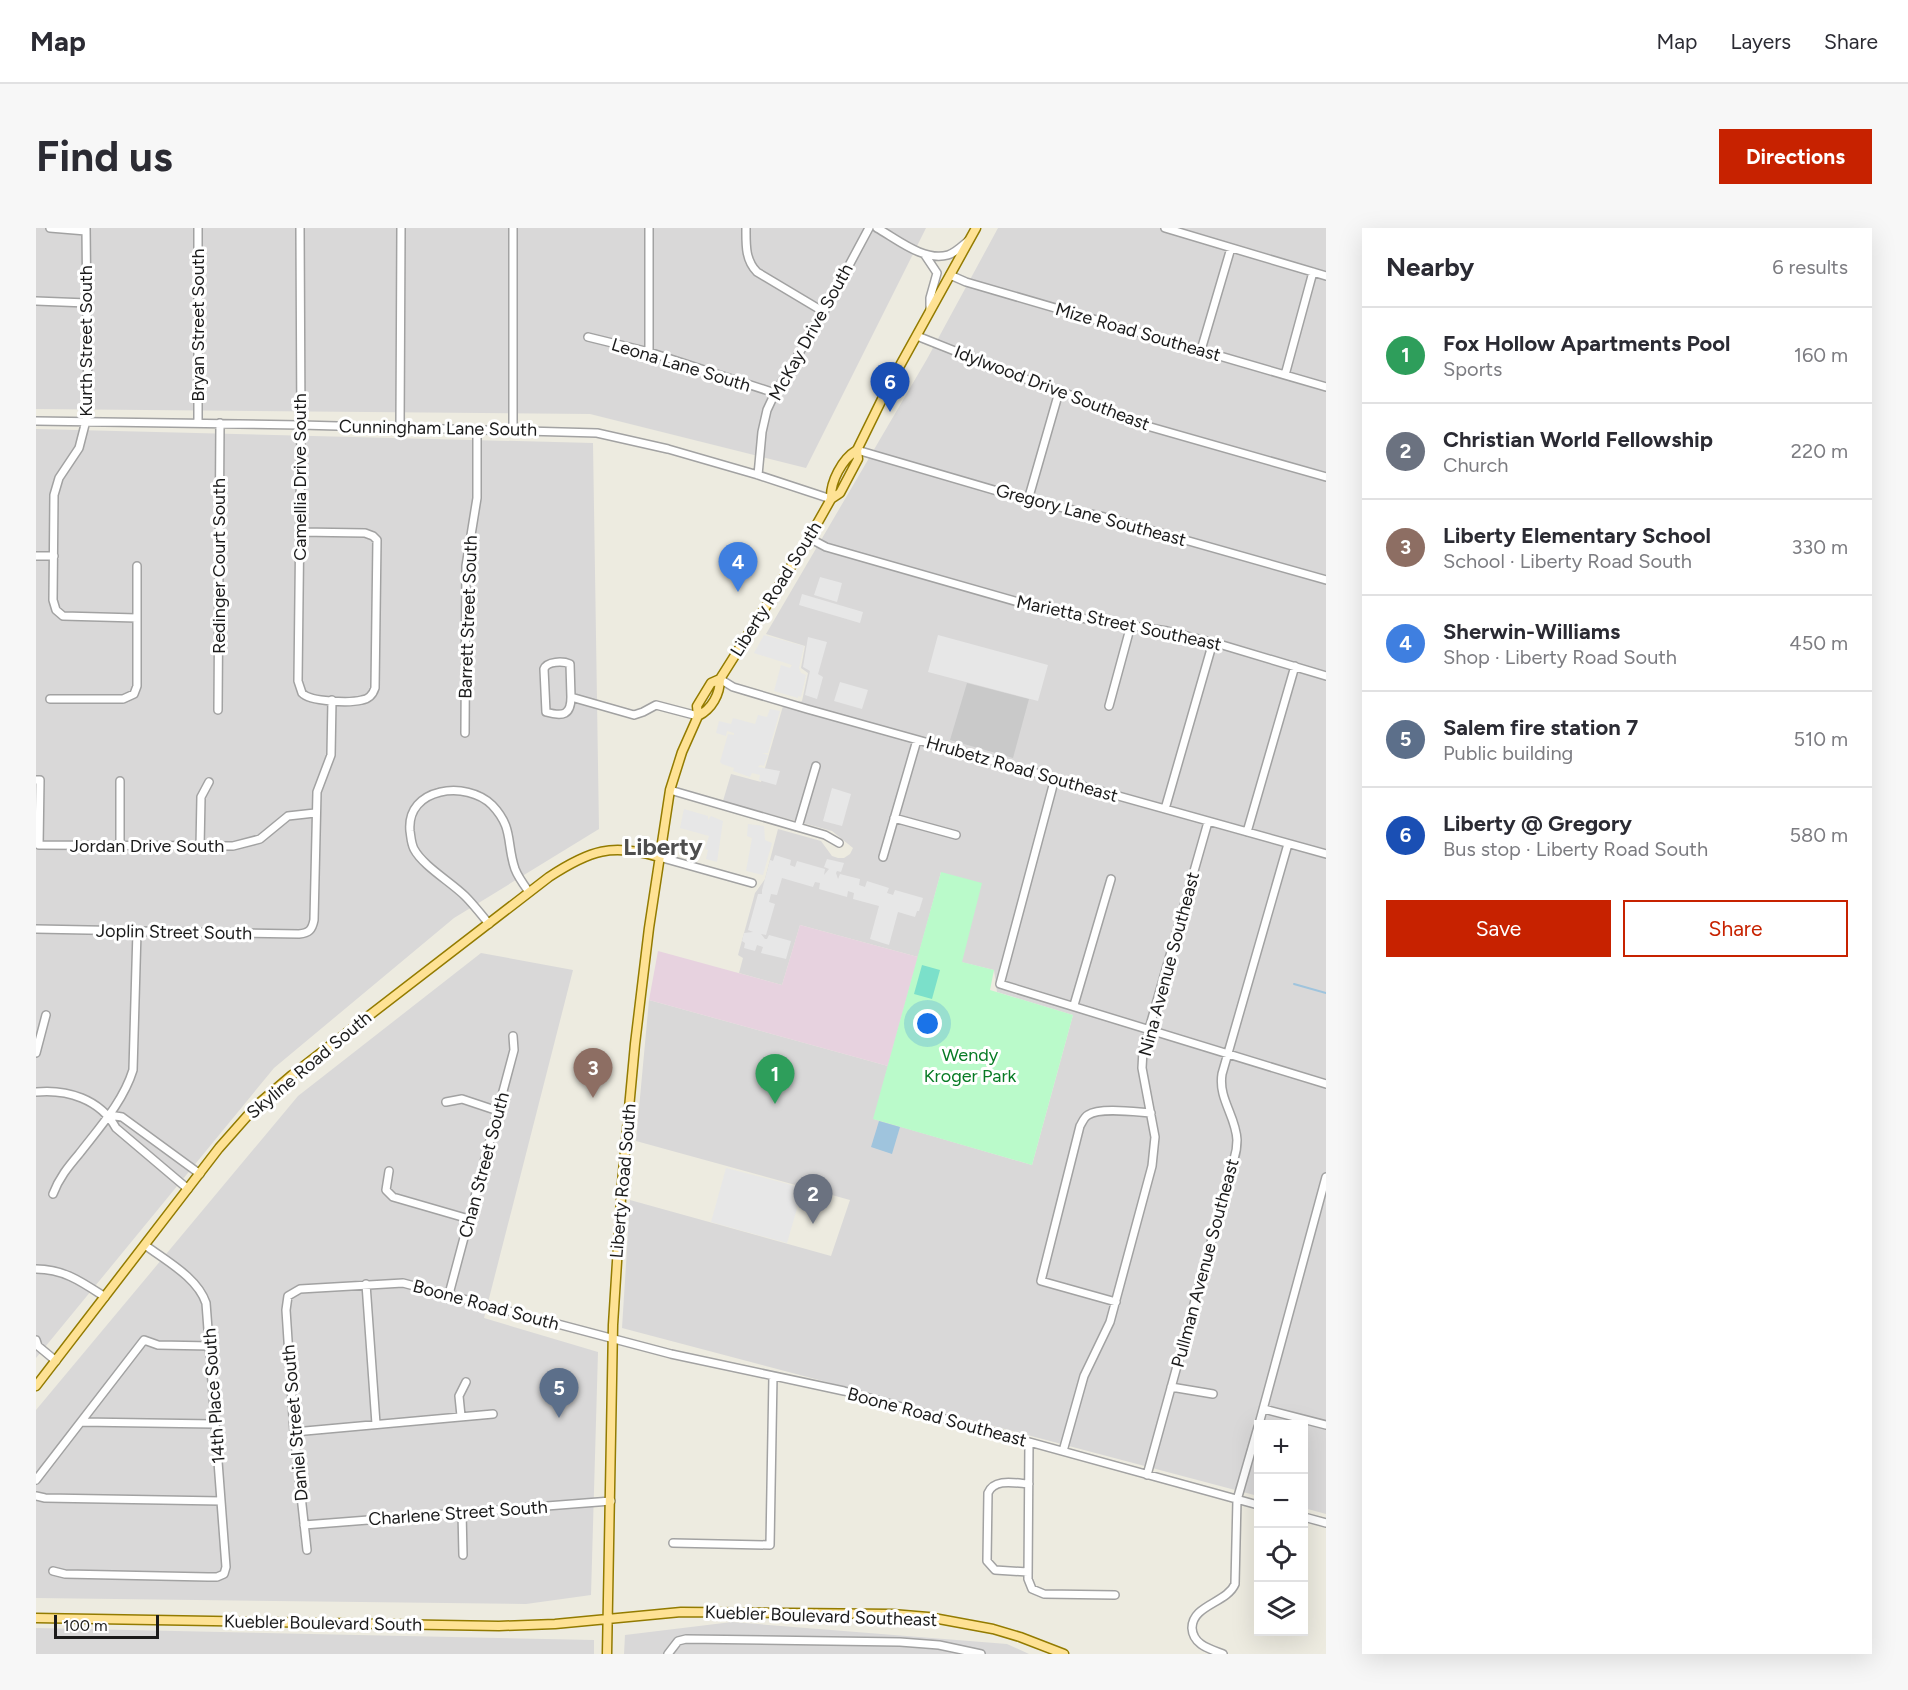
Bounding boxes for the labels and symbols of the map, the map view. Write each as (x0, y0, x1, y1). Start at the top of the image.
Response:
street label: Bryan Street South (187, 248, 209, 402)
street label: McKay Drive South (764, 260, 858, 404)
street label: Kurth Street South (75, 265, 97, 417)
street label: Mize Road Southeast (1053, 298, 1223, 366)
street label: Leona Lane South (609, 333, 753, 397)
street label: Idylwood Drive Southeast (951, 341, 1153, 435)
pin: 6 (870, 362, 910, 412)
street label: Camellia Drive South (289, 393, 311, 561)
street label: Cunningham Lane South (339, 415, 537, 441)
street label: Redinger Court South (208, 478, 230, 654)
street label: Gregory Lane Southeast (993, 479, 1189, 551)
street label: Liberty Road South (726, 517, 826, 661)
street label: Barrett Street South (454, 535, 482, 699)
pin: 4 (718, 542, 758, 592)
street label: Marietta Street Southeast (1014, 591, 1224, 656)
street label: Hrubetz Road Southeast (924, 731, 1121, 807)
district label: Liberty (623, 832, 703, 861)
street label: Jordan Drive South (70, 835, 224, 857)
street label: Nina Avenue Southeast (1134, 869, 1204, 1058)
street label: Joplin Street South (96, 920, 252, 944)
street label: Skyline Road South (242, 1006, 376, 1124)
your location (913, 1009, 942, 1038)
park label: Wendy Kroger Park (924, 1044, 1017, 1087)
pin: 3 (574, 1048, 612, 1098)
pin: 1 (756, 1054, 794, 1104)
street label: Chan Street South (454, 1090, 514, 1240)
street label: Liberty Road South (605, 1103, 641, 1259)
street label: Pullman Avenue Southeast (1167, 1156, 1244, 1370)
pin: 2 (794, 1174, 832, 1224)
street label: Boone Road South (410, 1275, 562, 1335)
street label: 14th Place South (198, 1327, 230, 1465)
street label: Daniel Street South (277, 1344, 313, 1502)
pin: 5 (540, 1368, 578, 1418)
street label: Boone Road Southeast (845, 1382, 1029, 1452)
street label: Charlene Street South (368, 1496, 548, 1530)
street label: Kuebler Boulevard Southeast (704, 1601, 938, 1631)
street label: Kuebler Boulevard South (224, 1610, 422, 1636)
scale bar (54, 1612, 159, 1640)

